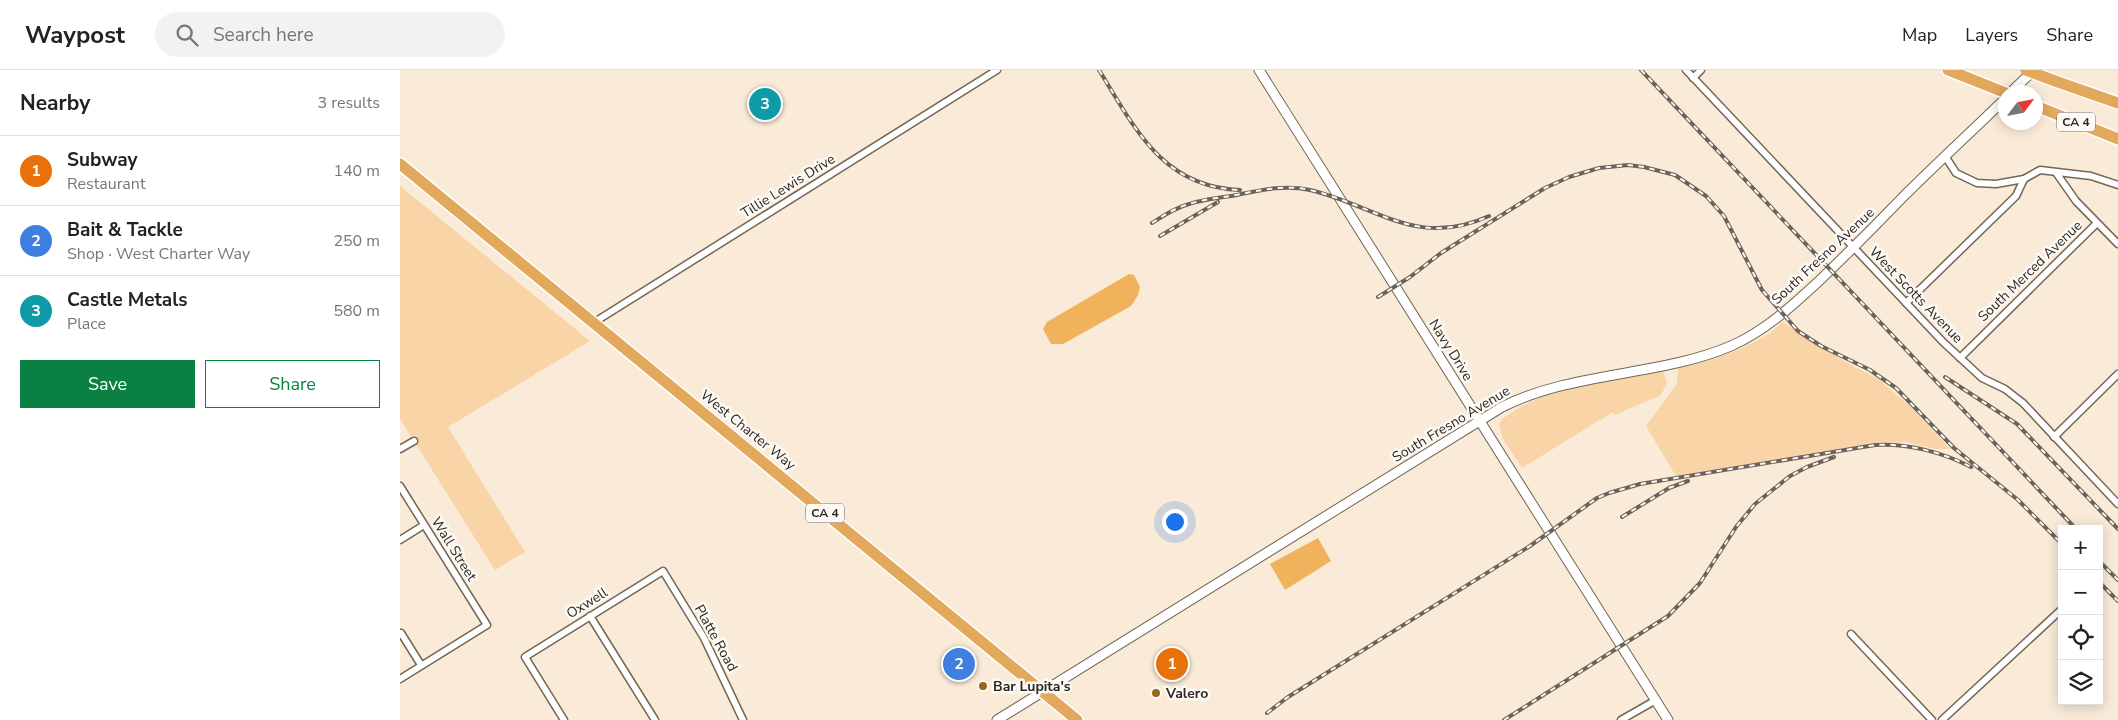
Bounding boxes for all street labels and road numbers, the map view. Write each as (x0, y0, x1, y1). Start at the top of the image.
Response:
road number: CA 4 (2057, 112, 2095, 132)
street label: Tillie Lewis Drive (737, 149, 839, 223)
street label: South Fresno Avenue (1767, 203, 1879, 309)
street label: South Merced Avenue (1974, 216, 2086, 326)
street label: West Scotts Avenue (1865, 243, 1967, 347)
street label: Navy Drive (1425, 316, 1477, 384)
street label: South Fresno Avenue (1389, 381, 1513, 467)
street label: West Charter Way (696, 386, 800, 475)
road number: CA 4 (806, 503, 844, 522)
street label: Wall Street (427, 513, 481, 585)
street label: Oxwell (563, 582, 612, 623)
street label: Platte Road (690, 601, 742, 675)

